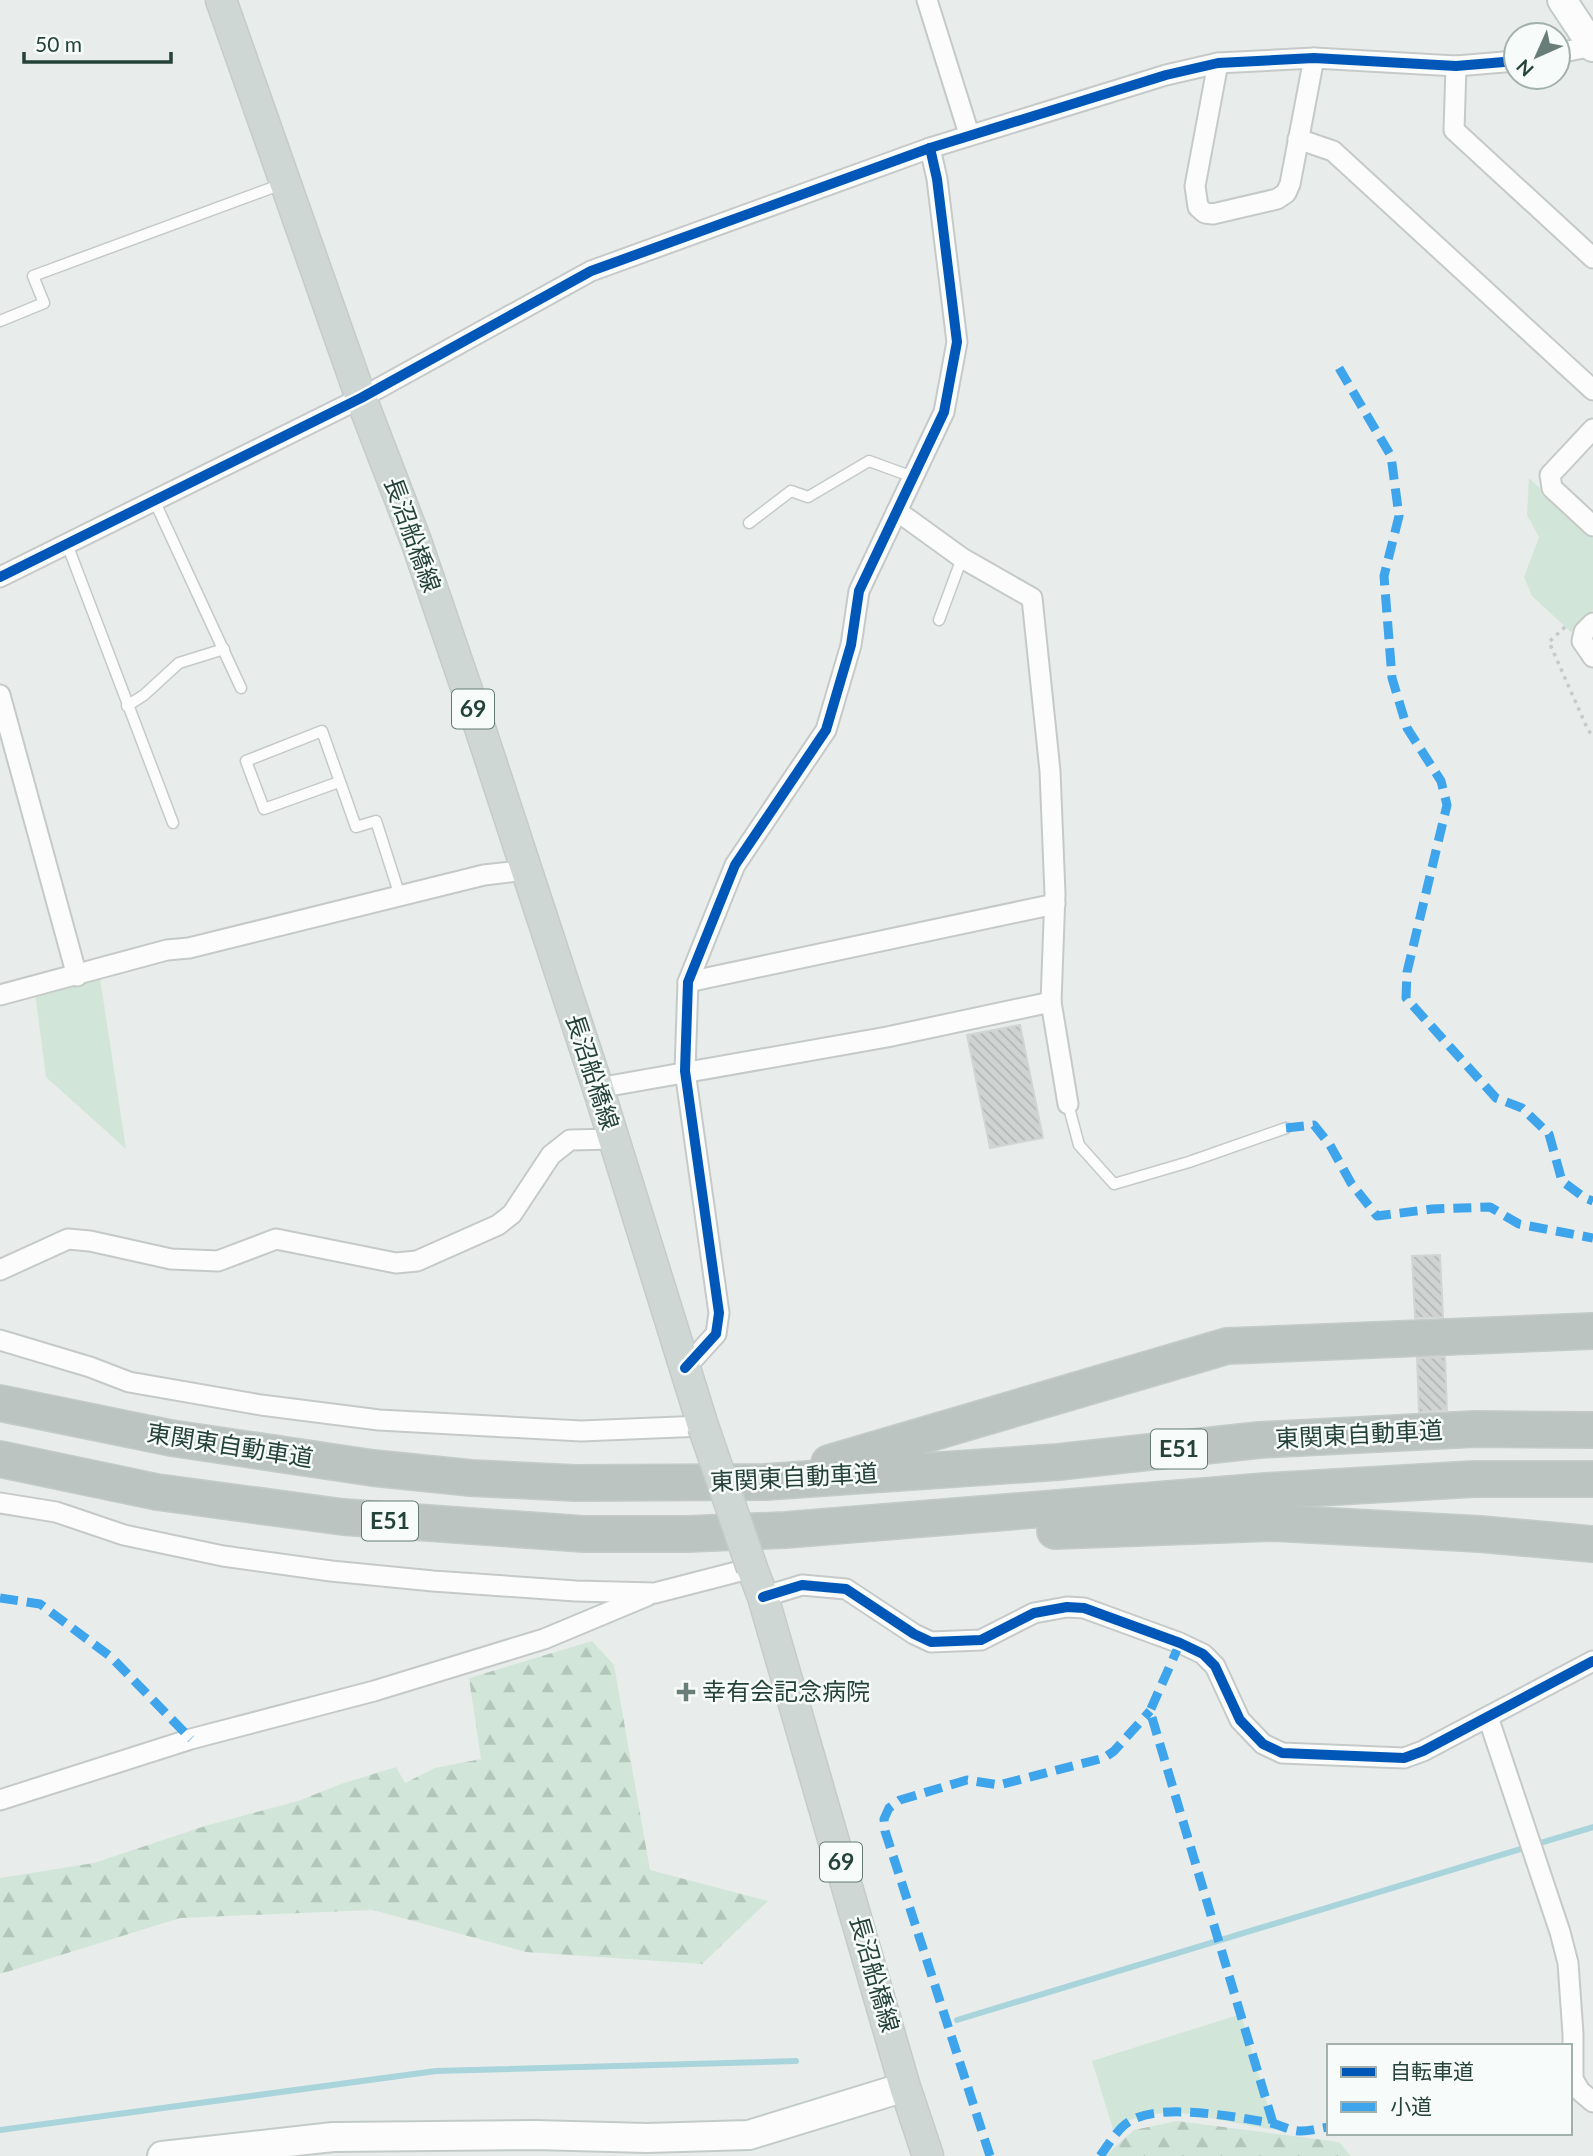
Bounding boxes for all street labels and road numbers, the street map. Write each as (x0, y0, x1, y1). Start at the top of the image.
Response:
street label: 長沼船橋線 (379, 473, 448, 596)
road number: 69 (452, 690, 494, 729)
street label: 長沼船橋線 (561, 1010, 626, 1133)
street label: 東関東自動車道 (1274, 1415, 1444, 1452)
street label: 東関東自動車道 (145, 1417, 315, 1472)
road number: E51 (1151, 1430, 1207, 1468)
street label: 東関東自動車道 (709, 1458, 879, 1495)
road number: E51 (362, 1502, 418, 1540)
road number: 69 (820, 1842, 862, 1882)
street label: 長沼船橋線 (845, 1912, 906, 2035)

